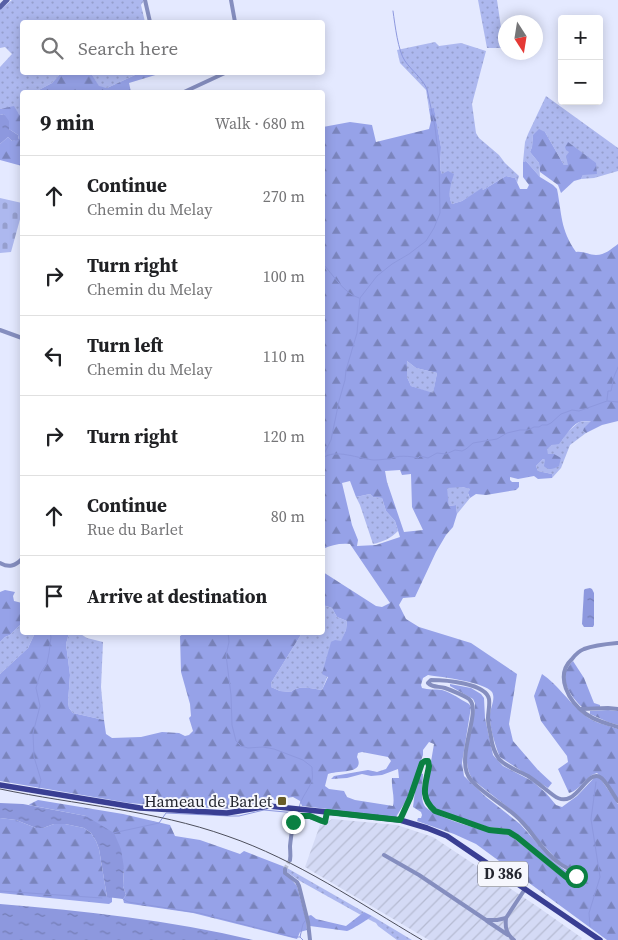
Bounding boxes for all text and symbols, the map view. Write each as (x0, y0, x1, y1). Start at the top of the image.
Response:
north arrow (498, 15, 543, 60)
map controls (558, 15, 603, 105)
button: + (558, 15, 603, 60)
search box (20, 20, 325, 75)
icon: search (38, 34, 66, 62)
text: Search here (78, 35, 178, 61)
button: − (558, 60, 603, 105)
text: 9 min (40, 108, 95, 137)
text: Walk · 680 m (215, 112, 305, 134)
text: Continue (87, 172, 167, 198)
icon: ahead (40, 182, 68, 210)
text: 270 m (263, 185, 305, 207)
text: Chemin du Melay (87, 198, 212, 220)
text: Turn right (87, 252, 178, 278)
icon: right (40, 262, 68, 290)
text: 100 m (263, 265, 305, 287)
text: Chemin du Melay (87, 278, 212, 300)
text: Turn left (87, 332, 163, 358)
icon: left (40, 342, 68, 370)
text: 110 m (263, 345, 305, 367)
text: Chemin du Melay (87, 358, 212, 380)
icon: right (40, 422, 68, 450)
text: Turn right (87, 423, 178, 449)
text: 120 m (263, 425, 305, 447)
text: Continue (87, 492, 167, 518)
icon: ahead (40, 502, 68, 530)
text: 80 m (271, 505, 305, 527)
text: Rue du Barlet (87, 518, 183, 540)
icon: arrive (40, 582, 68, 610)
text: Arrive at destination (87, 583, 267, 609)
place label: Hameau de Barlet (144, 790, 273, 812)
marker: Hameau de Barlet (276, 795, 288, 807)
route end (282, 811, 305, 834)
road number: D 386 (478, 862, 528, 886)
route start (565, 865, 588, 888)

